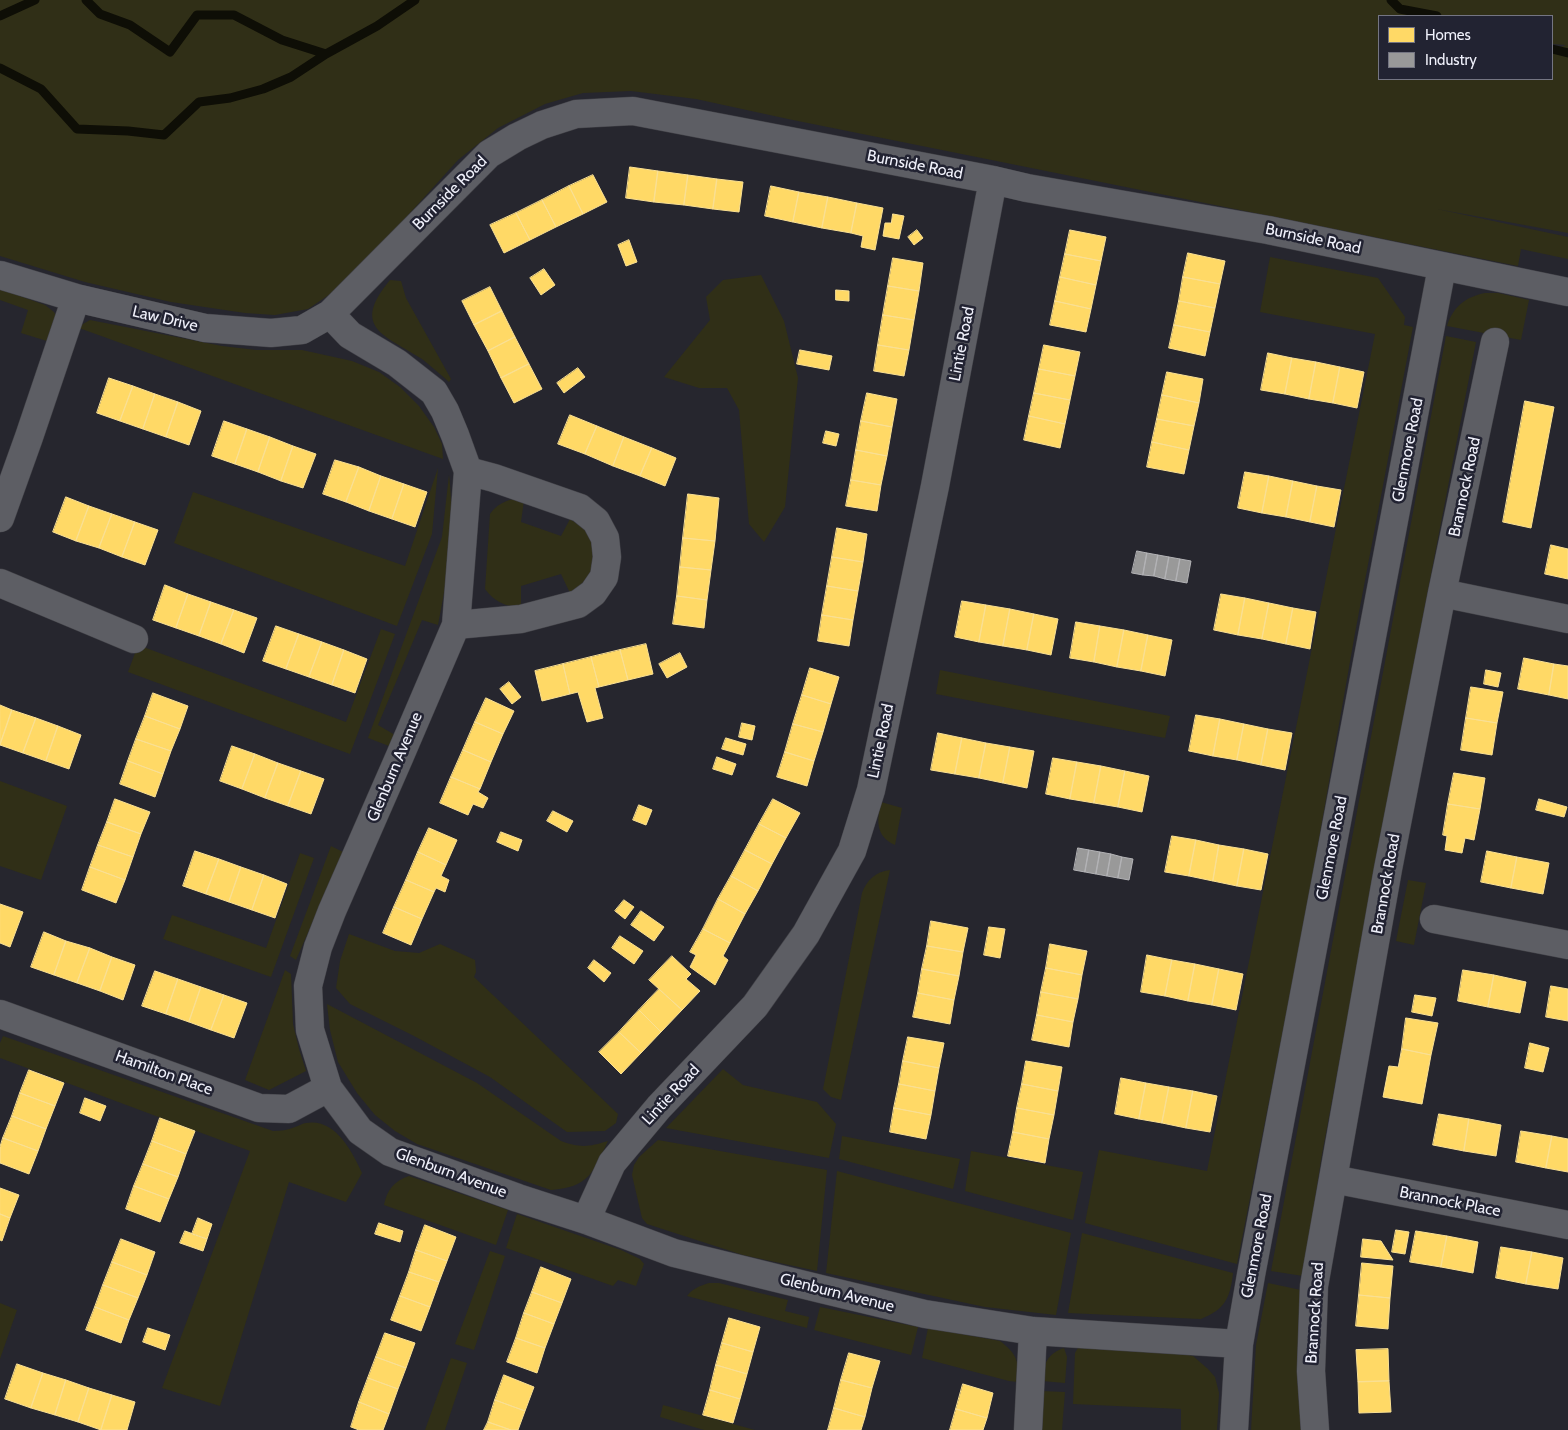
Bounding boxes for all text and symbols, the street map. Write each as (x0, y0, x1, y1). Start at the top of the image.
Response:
legend (1378, 15, 1553, 80)
text: Homes (1425, 26, 1471, 44)
text: Industry (1425, 51, 1477, 69)
street label: Burnside Road (865, 146, 965, 184)
street label: Burnside Road (409, 152, 491, 234)
street label: Burnside Road (1263, 220, 1363, 258)
street label: Law Drive (130, 302, 200, 336)
street label: Lintie Road (945, 305, 979, 383)
street label: Glenmore Road (1388, 396, 1428, 504)
street label: Brannock Road (1445, 435, 1485, 539)
street label: Lintie Road (864, 702, 898, 780)
street label: Glenburn Avenue (363, 709, 427, 825)
street label: Glenmore Road (1312, 794, 1352, 902)
street label: Brannock Road (1368, 832, 1404, 936)
street label: Hamilton Place (113, 1046, 215, 1100)
street label: Lintie Road (638, 1061, 704, 1129)
street label: Glenburn Avenue (393, 1144, 509, 1202)
street label: Brannock Place (1398, 1183, 1502, 1221)
street label: Glenmore Road (1237, 1192, 1277, 1300)
street label: Brannock Road (1302, 1262, 1328, 1364)
street label: Glenburn Avenue (778, 1270, 896, 1316)

